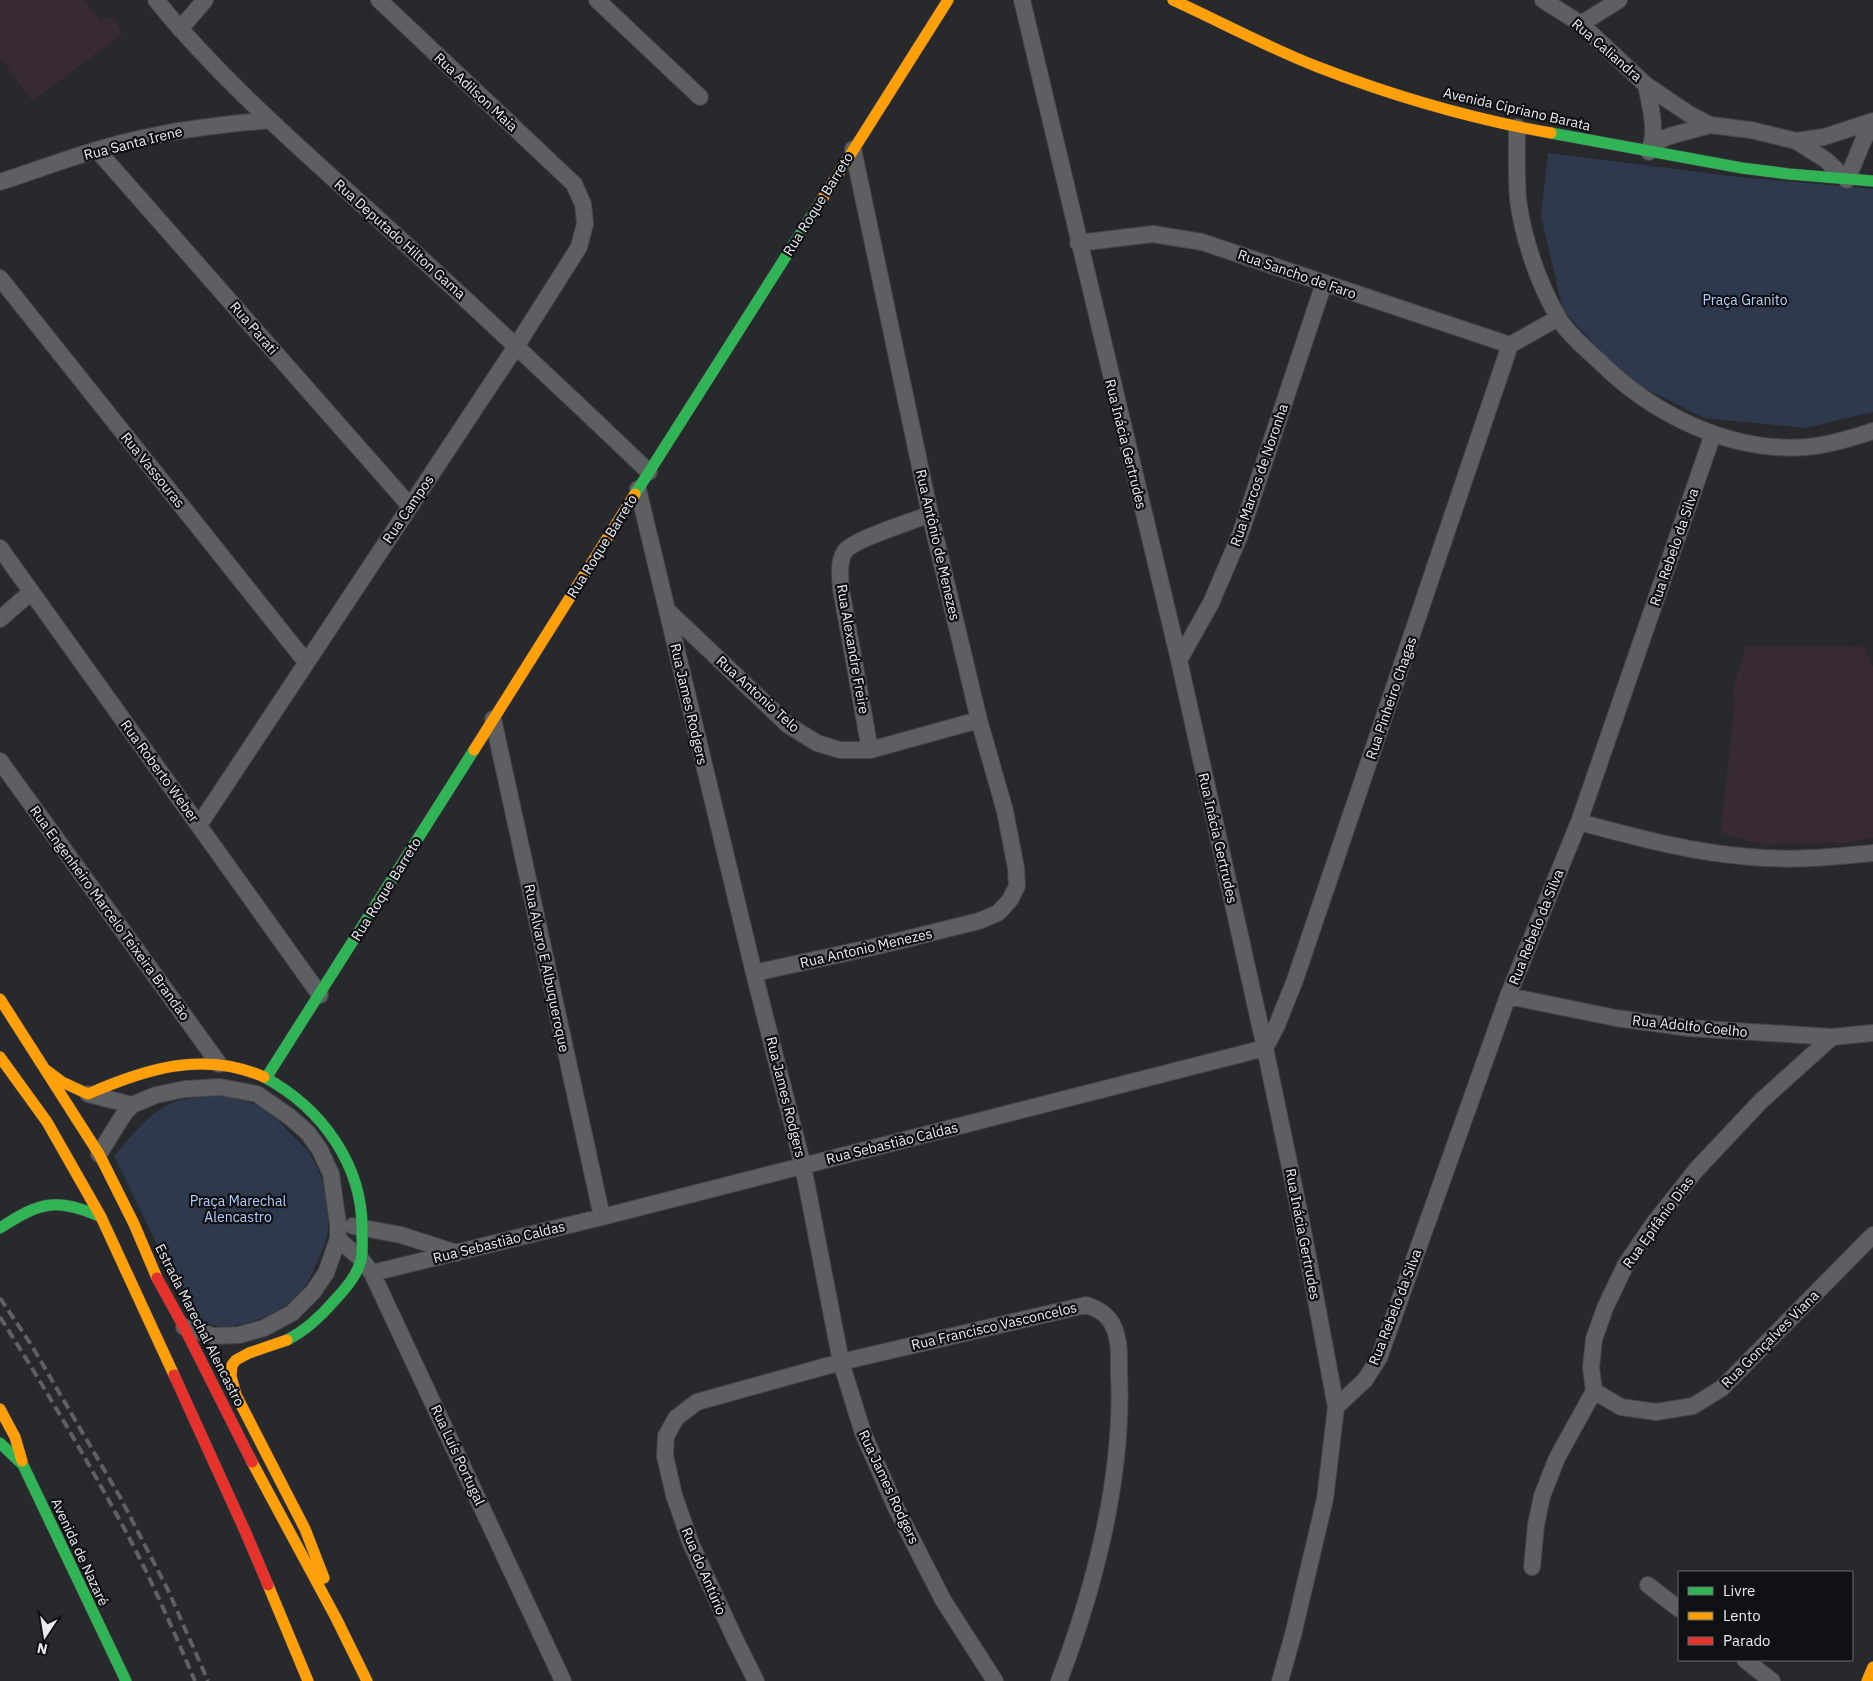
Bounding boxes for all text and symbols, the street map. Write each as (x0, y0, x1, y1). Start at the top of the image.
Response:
street label: Rua Caliandra (1568, 15, 1646, 86)
street label: Rua Adilson Maia (430, 49, 522, 136)
street label: Avenida Cipriano Barata (1442, 83, 1593, 135)
street label: Rua Santa Irene (82, 122, 184, 164)
street label: Rua Roque Barreto (779, 149, 857, 259)
street label: Rua Deputado Hilton Gama (331, 175, 470, 303)
street label: Rua Sancho de Faro (1235, 245, 1359, 303)
park label: Praça Granito (1702, 291, 1788, 309)
street label: Rua Parati (226, 298, 282, 358)
street label: Rua Inácia Gertrudes (1101, 377, 1151, 511)
street label: Rua Marcos de Noronha (1226, 401, 1292, 549)
street label: Rua Vassouras (117, 429, 189, 512)
street label: Rua Antônio de Menezes (912, 468, 964, 622)
street label: Rua Campos (378, 471, 438, 547)
street label: Rua Rebelo da Silva (1645, 485, 1703, 608)
street label: Rua Roque Barreto (563, 491, 641, 601)
street label: Rua Alexandre Freire (833, 583, 873, 715)
street label: Rua Pinheiro Chagas (1362, 634, 1421, 762)
street label: Rua James Rodgers (666, 642, 712, 767)
street label: Rua Antonio Telo (712, 652, 804, 736)
street label: Rua Roberto Weber (117, 716, 203, 826)
street label: Rua Inácia Gertrudes (1194, 771, 1242, 905)
street label: Rua Engenheiro Marcelo Teixeira Brandão (26, 802, 194, 1024)
street label: Rua Roque Barreto (347, 834, 425, 944)
street label: Rua Rebelo da Silva (1505, 866, 1568, 988)
street label: Rua Alvaro E Albuqueroque (520, 882, 574, 1054)
street label: Rua Antonio Menezes (798, 924, 934, 972)
street label: Rua Adolfo Coelho (1631, 1011, 1749, 1041)
street label: Rua James Rodgers (762, 1035, 810, 1160)
street label: Rua Sebastião Caldas (824, 1118, 960, 1168)
street label: Rua Inácia Gertrudes (1281, 1167, 1325, 1301)
street label: Rua Epifânio Dias (1619, 1172, 1697, 1271)
park label: Praça Marechal Alencastro (190, 1192, 286, 1226)
street label: Rua Sebastião Caldas (431, 1217, 567, 1267)
street label: Estrada Marechal Alencastro (151, 1241, 249, 1409)
street label: Rua Rebelo da Silva (1364, 1246, 1426, 1368)
street label: Rua Gonçalves Viana (1717, 1286, 1823, 1392)
street label: Rua Francisco Vasconcelos (909, 1298, 1079, 1354)
street label: Rua Luís Portugal (427, 1402, 489, 1508)
street label: Rua James Rodgers (855, 1427, 923, 1547)
street label: Avenida de Nazaré (47, 1495, 113, 1609)
street label: Rua do Antúrio (678, 1525, 731, 1618)
legend (1678, 1571, 1853, 1661)
text: Livre (1723, 1581, 1755, 1600)
text: Lento (1723, 1606, 1761, 1625)
north arrow (20, 1611, 70, 1661)
text: Parado (1723, 1631, 1771, 1650)
text: N (35, 1639, 49, 1659)

